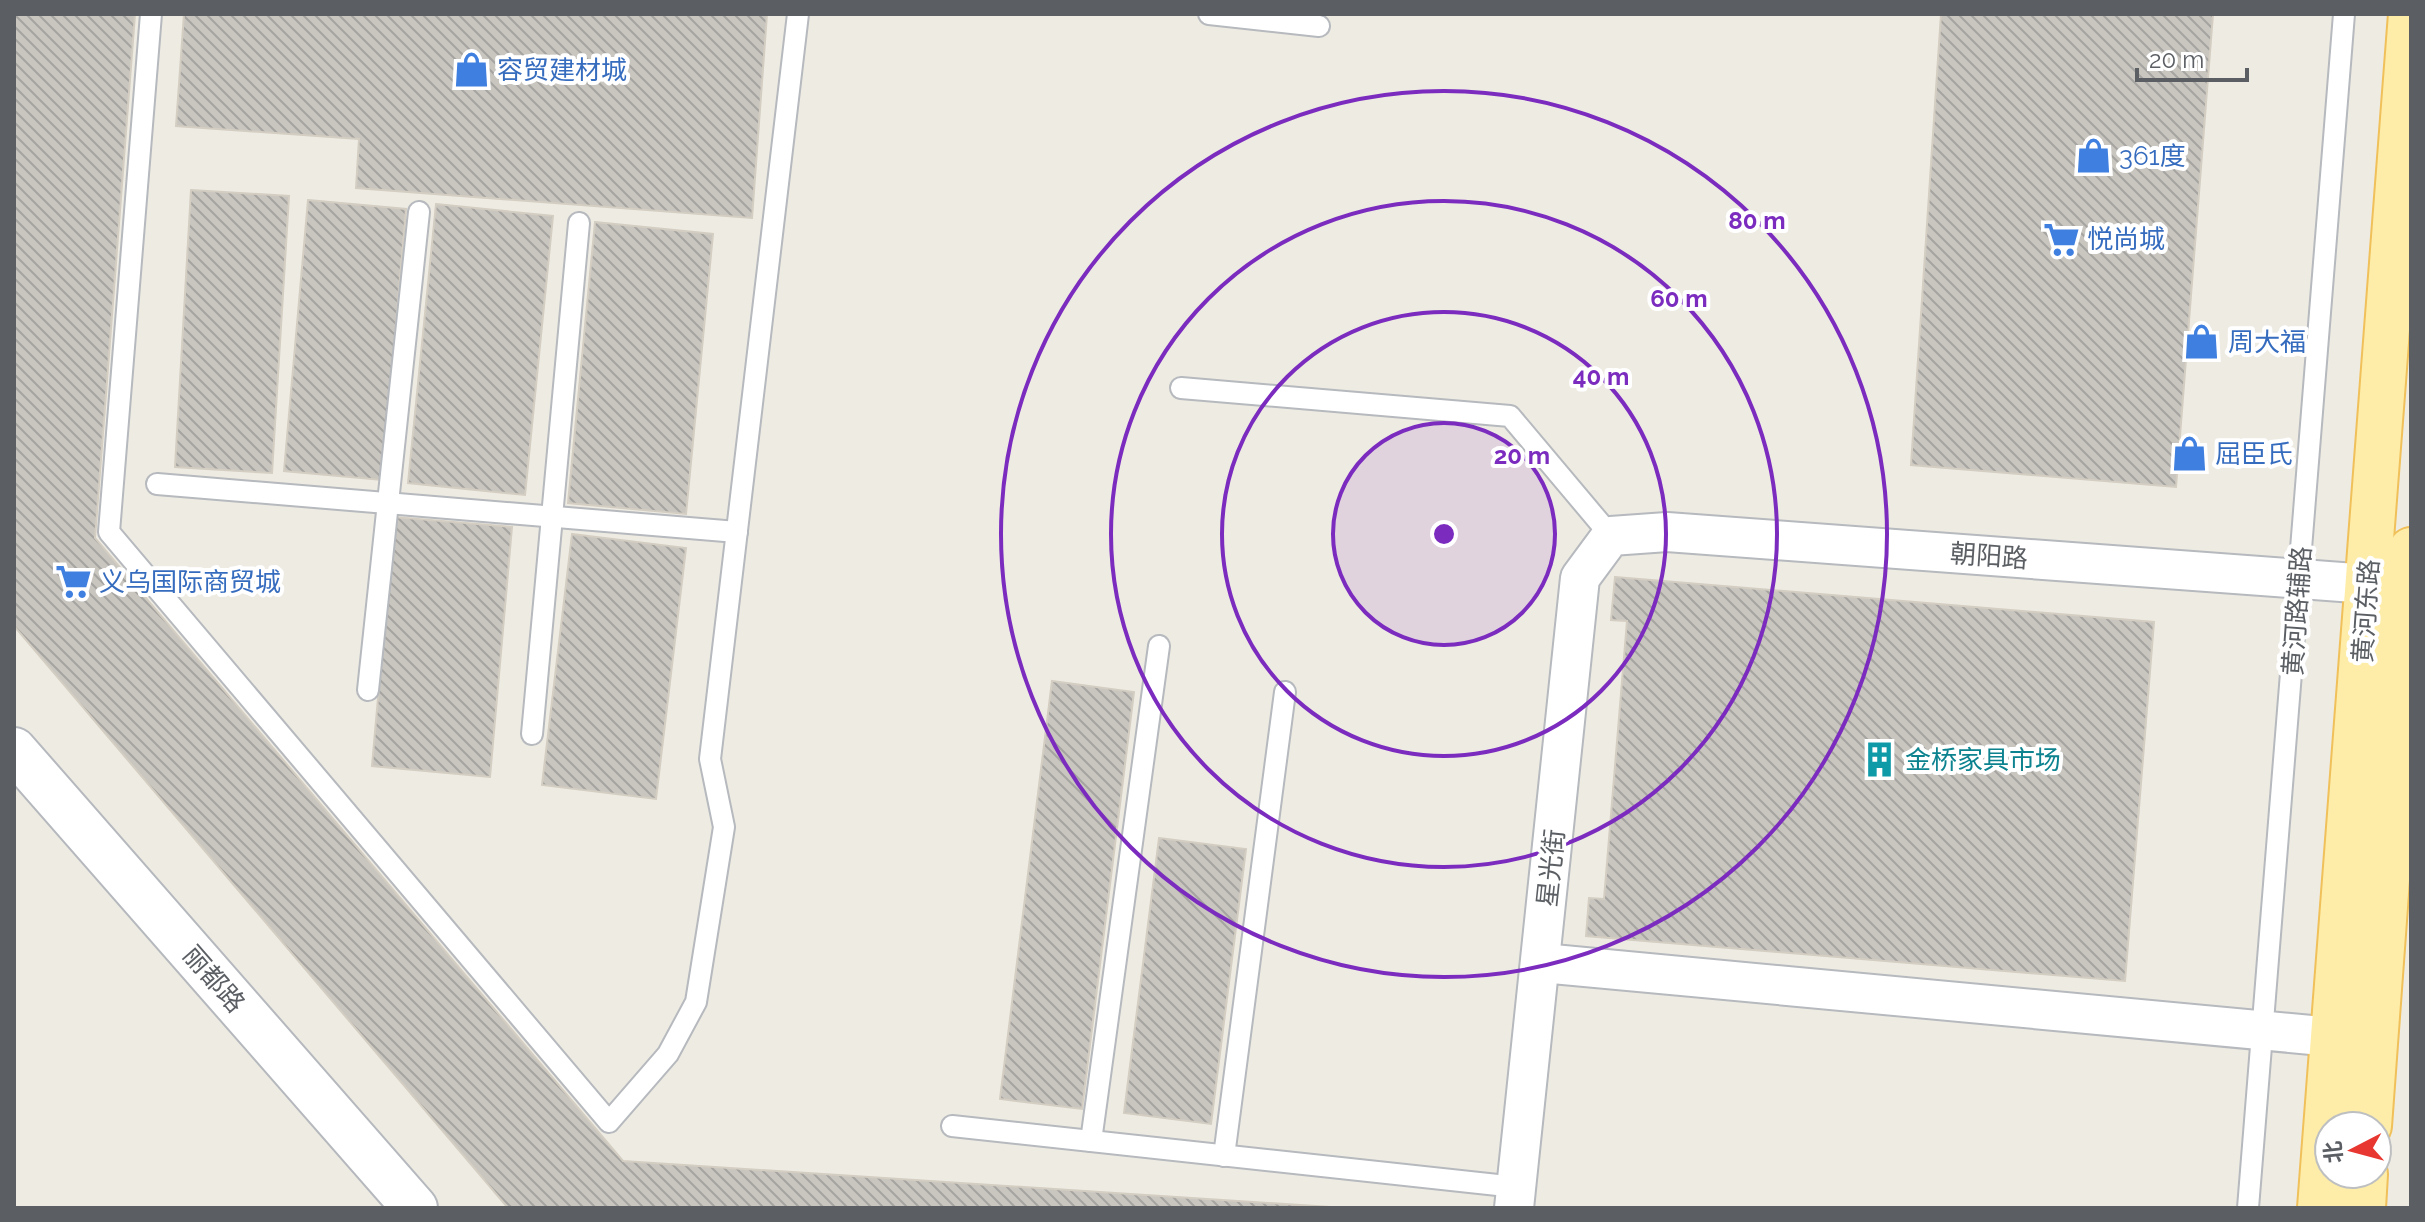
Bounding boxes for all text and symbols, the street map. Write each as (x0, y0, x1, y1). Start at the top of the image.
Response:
scale bar (2137, 32, 2247, 82)
text: 20 m (2149, 45, 2204, 74)
shop icon: 容贸建材城 (452, 51, 490, 89)
place label: 容贸建材城 (497, 55, 627, 85)
shop icon: 361度 (2074, 137, 2112, 175)
place label: 361度 (2119, 141, 2186, 171)
text: 80 m (1728, 206, 1786, 235)
supermarket icon: 悦尚城 (2042, 220, 2080, 258)
place label: 悦尚城 (2087, 224, 2165, 254)
text: 60 m (1650, 284, 1708, 313)
shop icon: 周大福 (2183, 323, 2221, 361)
place label: 周大福 (2228, 327, 2306, 357)
text: 40 m (1573, 362, 1629, 391)
shop icon: 屈臣氏 (2170, 435, 2208, 473)
place label: 屈臣氏 (2215, 439, 2293, 469)
text: 20 m (1494, 441, 1550, 470)
centre of rings (1430, 520, 1458, 548)
street label: 朝阳路 (1949, 538, 2029, 574)
street label: 黄河路辅路 (2278, 545, 2316, 677)
street label: 黄河东路 (2347, 558, 2385, 664)
supermarket icon: 义乌国际商贸城 (54, 563, 92, 601)
place label: 义乌国际商贸城 (99, 567, 281, 597)
building icon: 金桥家具市场 (1860, 741, 1898, 779)
place label: 金桥家具市场 (1905, 745, 2061, 775)
street label: 星光街 (1532, 828, 1570, 908)
street label: 丽都路 (177, 940, 251, 1018)
north arrow (2313, 1110, 2393, 1190)
text: 北 (2319, 1140, 2347, 1164)

